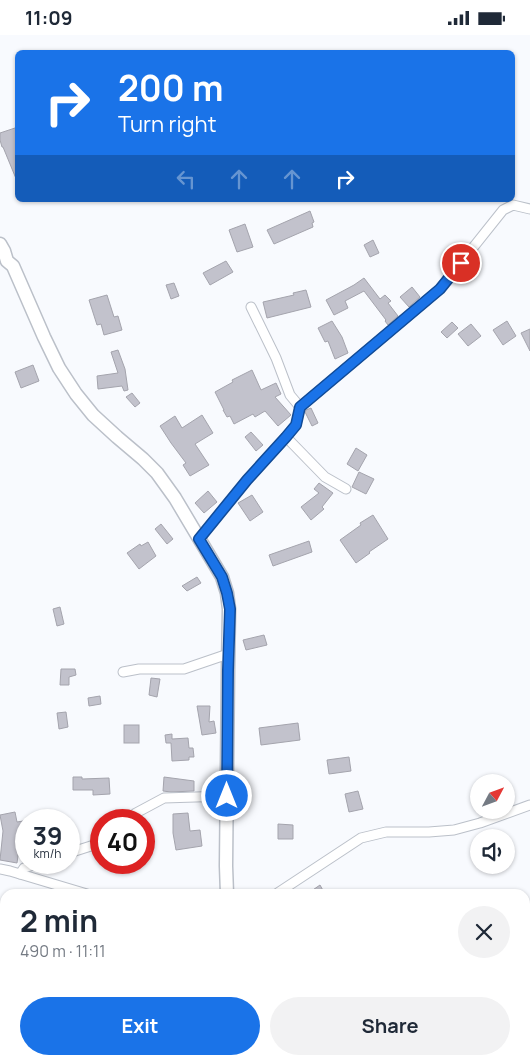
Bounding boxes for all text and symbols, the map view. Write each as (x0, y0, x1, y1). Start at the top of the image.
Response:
text: 11:09 (25, 5, 72, 31)
text: 200 m (118, 64, 223, 112)
icon: right (35, 70, 100, 135)
text: Turn right (118, 109, 216, 139)
icon: left (172, 165, 200, 193)
icon: ahead (225, 165, 253, 193)
icon: ahead (278, 165, 306, 193)
icon: right (331, 165, 359, 193)
pin (440, 242, 482, 284)
icon: arrive (447, 249, 475, 277)
position arrow (200, 769, 252, 821)
north arrow (470, 774, 515, 819)
map controls (470, 774, 515, 874)
speed limit sign: 40 (90, 809, 155, 874)
text: 39 (32, 818, 63, 853)
button: sound (470, 829, 515, 874)
text: km/h (34, 845, 61, 862)
text: 2 min (20, 900, 98, 941)
button: close (458, 906, 510, 958)
text: 490 m · 11:11 (20, 940, 106, 962)
button: Exit (20, 997, 260, 1055)
button: Share (270, 997, 510, 1055)

